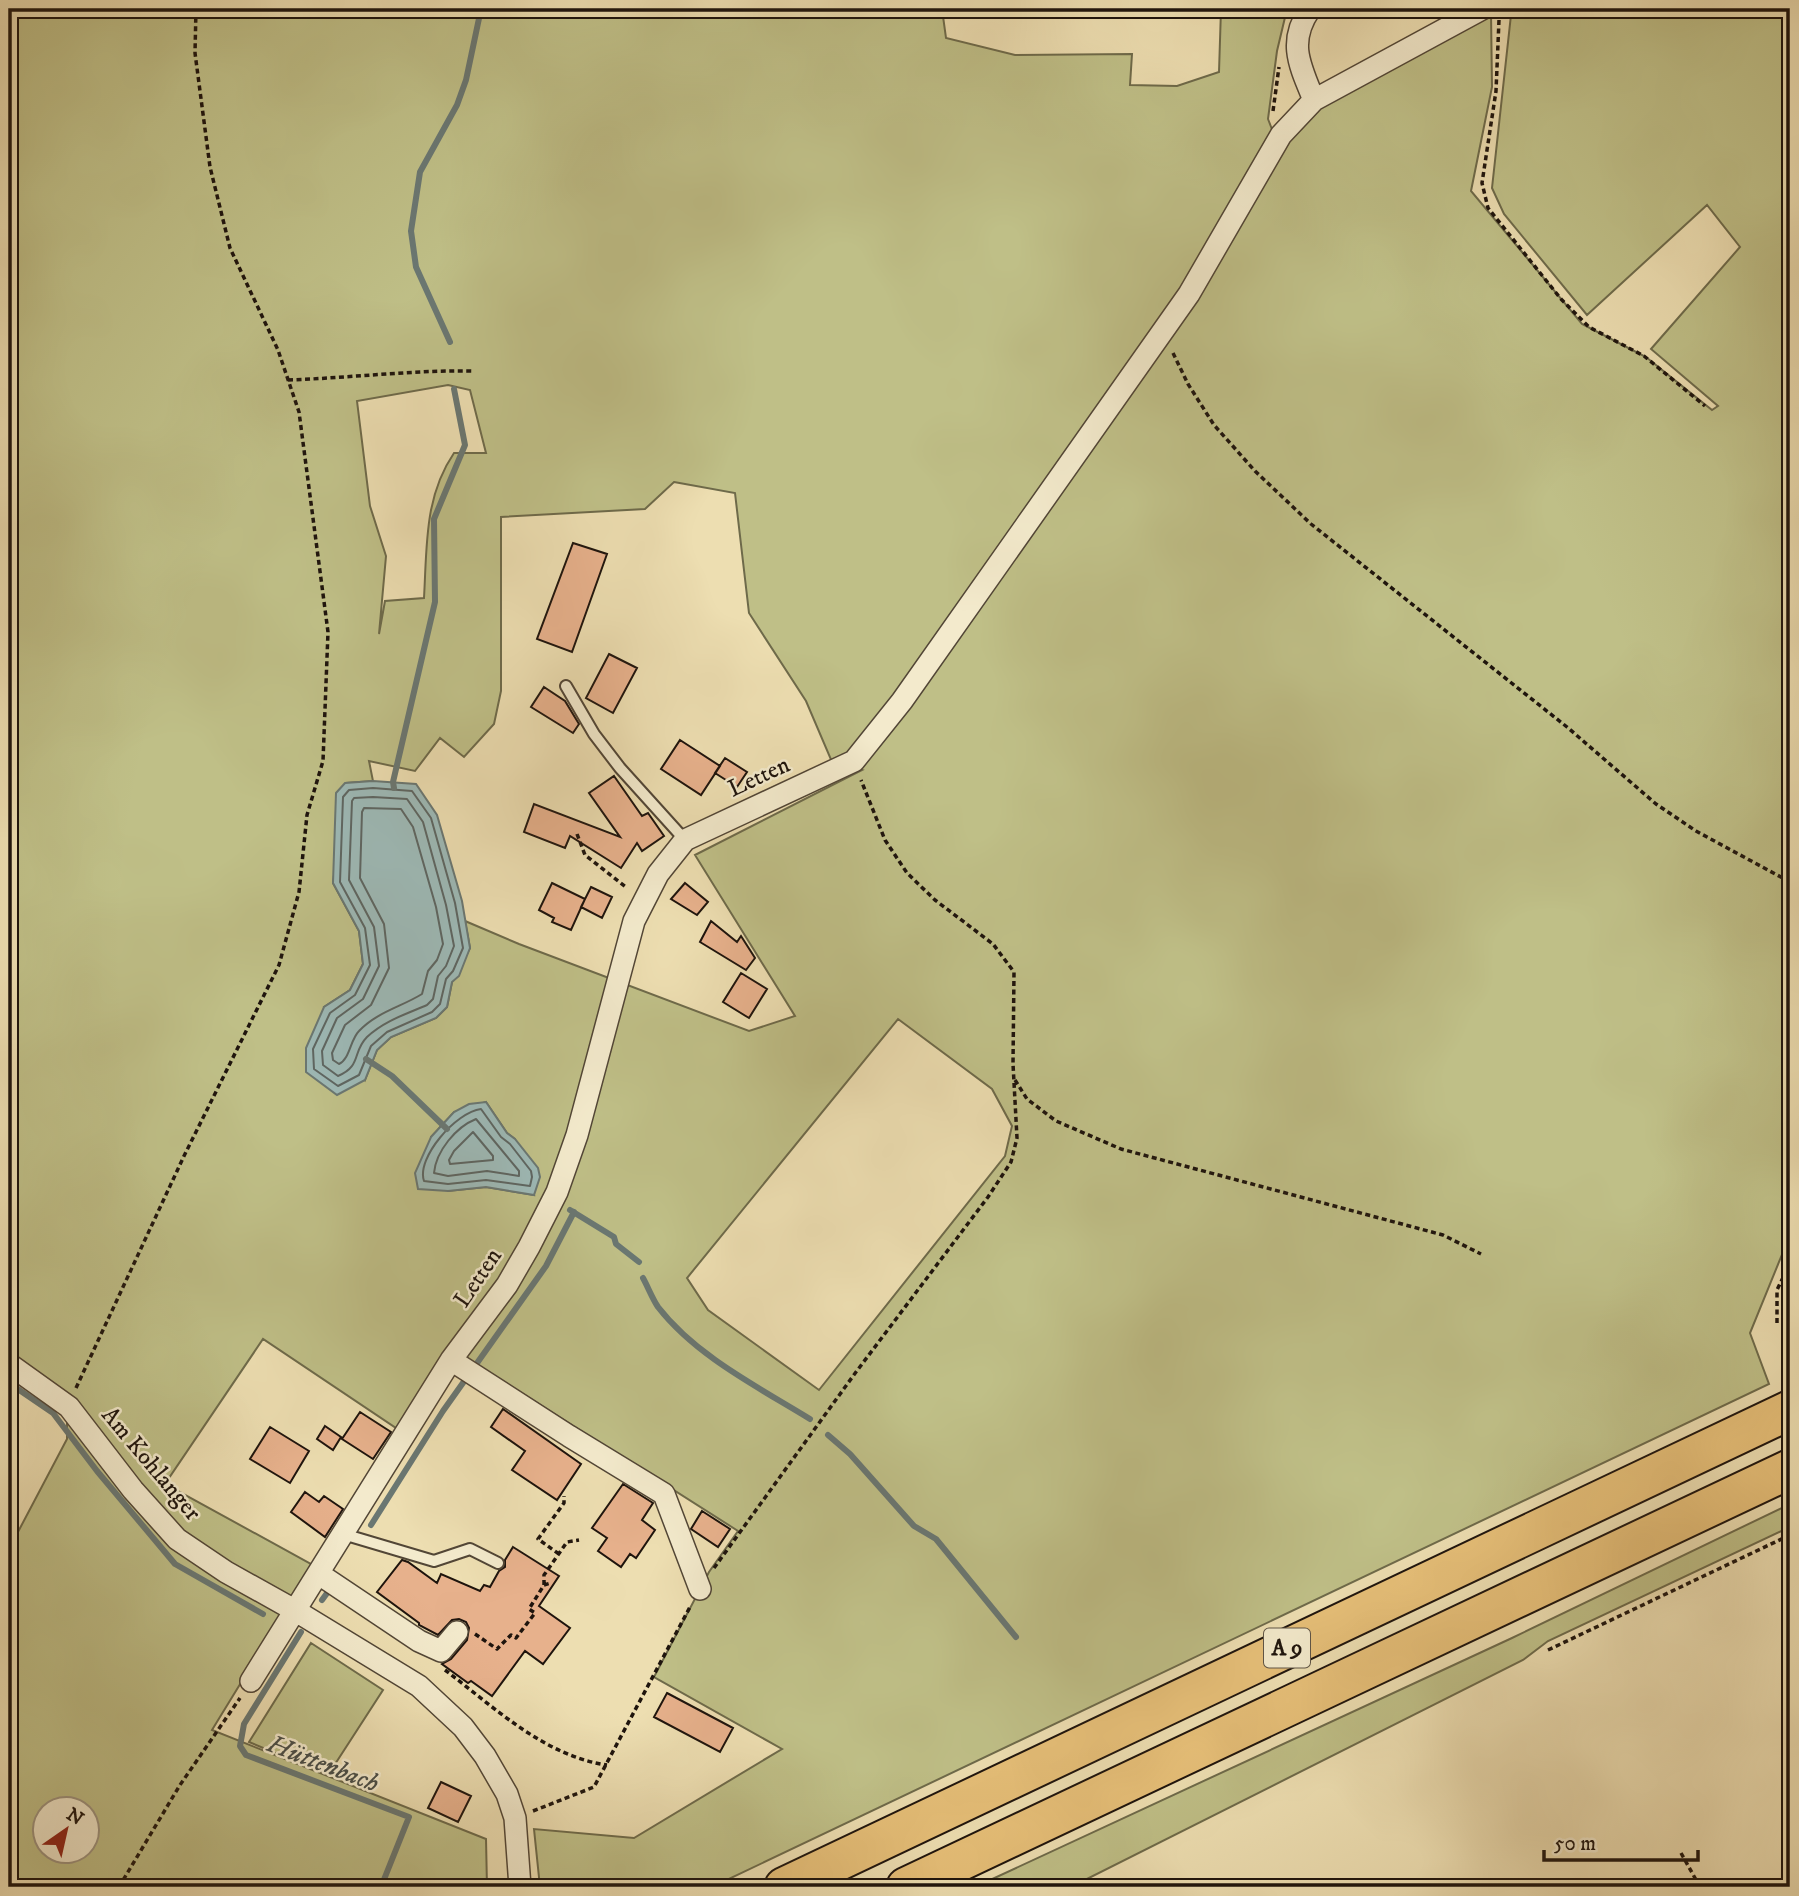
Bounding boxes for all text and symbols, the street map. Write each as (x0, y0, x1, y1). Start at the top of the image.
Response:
street label: Letten (723, 749, 795, 804)
street label: Letten (447, 1242, 509, 1313)
street label: Am Kohlanger (95, 1401, 207, 1527)
road number: A 9 (1264, 1628, 1310, 1667)
water label: Hüttenbach (262, 1727, 384, 1800)
north arrow (32, 1794, 102, 1864)
text: N (62, 1803, 88, 1831)
scale bar (1544, 1819, 1698, 1863)
text: 50 m (1554, 1831, 1596, 1857)

